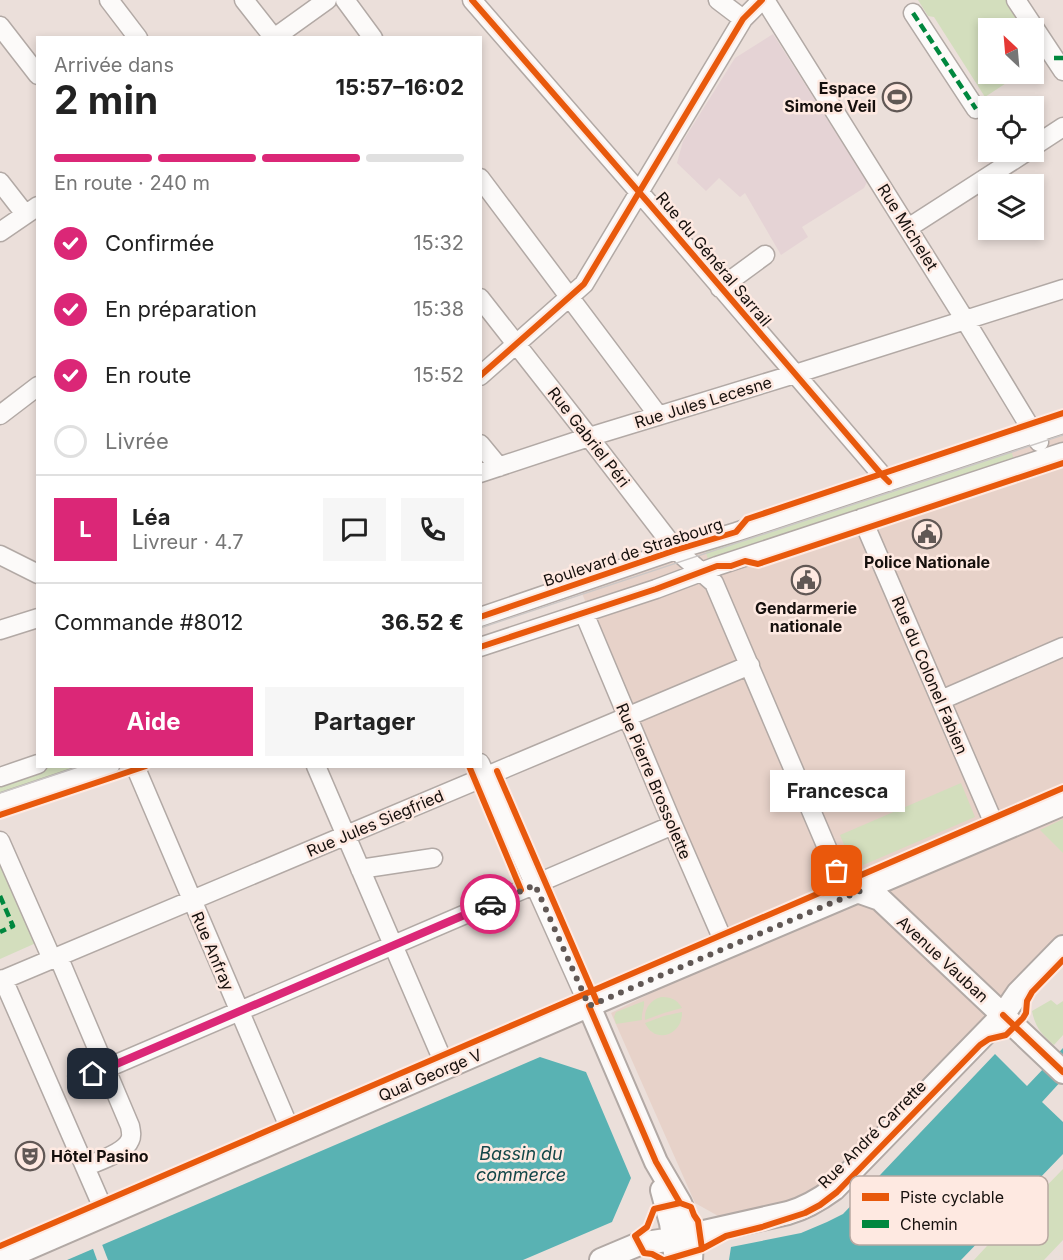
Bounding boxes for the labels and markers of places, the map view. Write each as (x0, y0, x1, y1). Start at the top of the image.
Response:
place label: Espace Simone Veil (784, 78, 876, 116)
sports icon: Espace Simone Veil (881, 81, 913, 113)
public building icon: Police Nationale (911, 518, 943, 550)
place label: Police Nationale (864, 552, 990, 572)
public building icon: Gendarmerie nationale (790, 564, 822, 596)
place label: Gendarmerie nationale (755, 598, 857, 636)
callout: Francesca (770, 769, 904, 811)
pin (811, 845, 862, 896)
pin (67, 1048, 118, 1099)
theatre icon: Hôtel Pasino (14, 1140, 46, 1172)
place label: Hôtel Pasino (51, 1146, 149, 1166)

